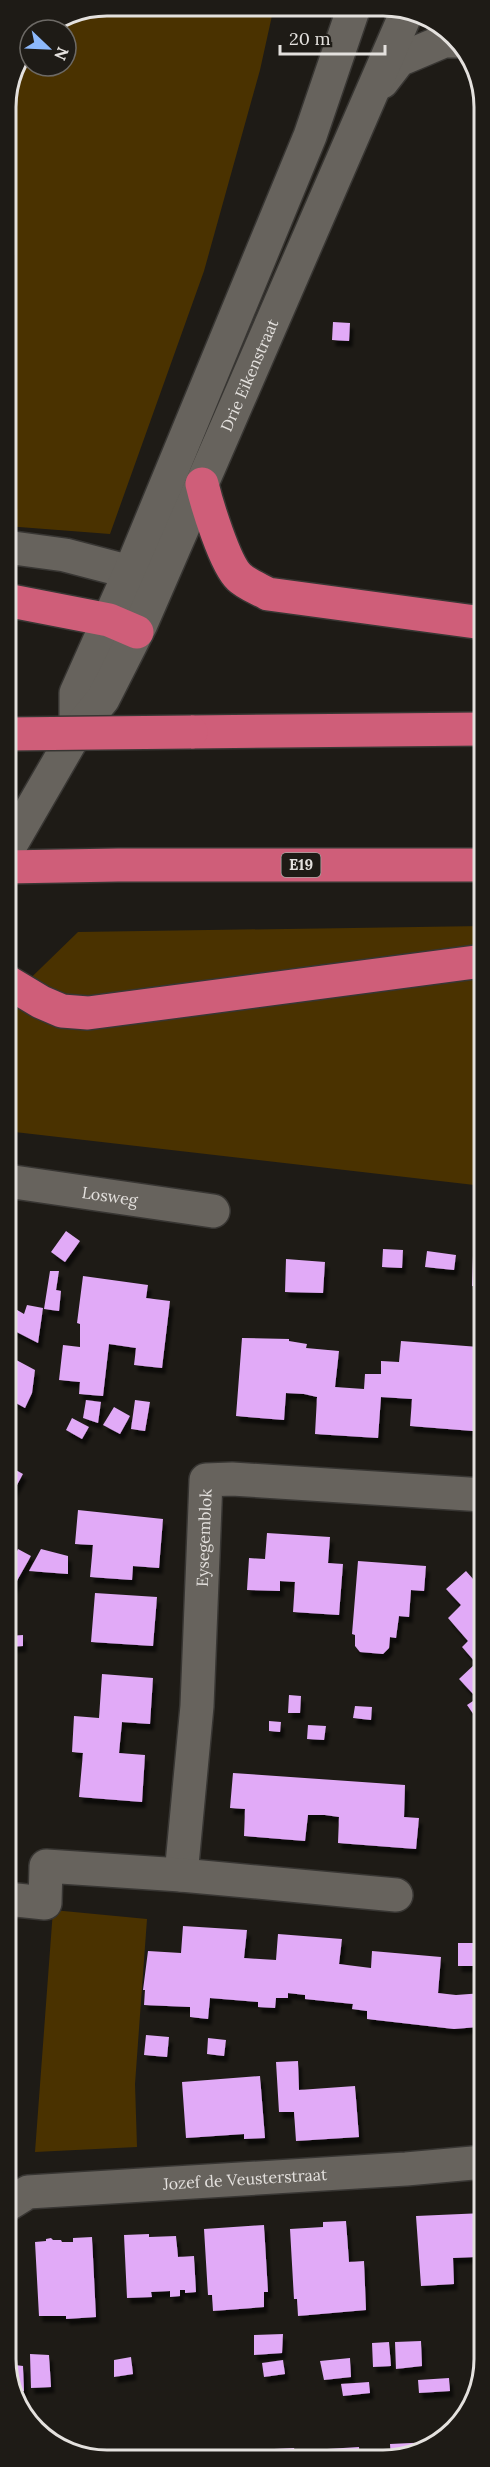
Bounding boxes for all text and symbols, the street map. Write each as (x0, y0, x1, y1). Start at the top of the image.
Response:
north arrow (18, 18, 78, 78)
scale bar (280, 18, 385, 56)
text: 20 m (289, 27, 331, 50)
text: N (50, 44, 73, 63)
street label: Drie Eikenstraat (216, 315, 283, 434)
road number: E19 (282, 853, 320, 877)
street label: Losweg (81, 1182, 140, 1210)
street label: Eysegemblok (192, 1488, 216, 1587)
street label: Jozef de Veusterstraat (161, 2164, 328, 2194)

